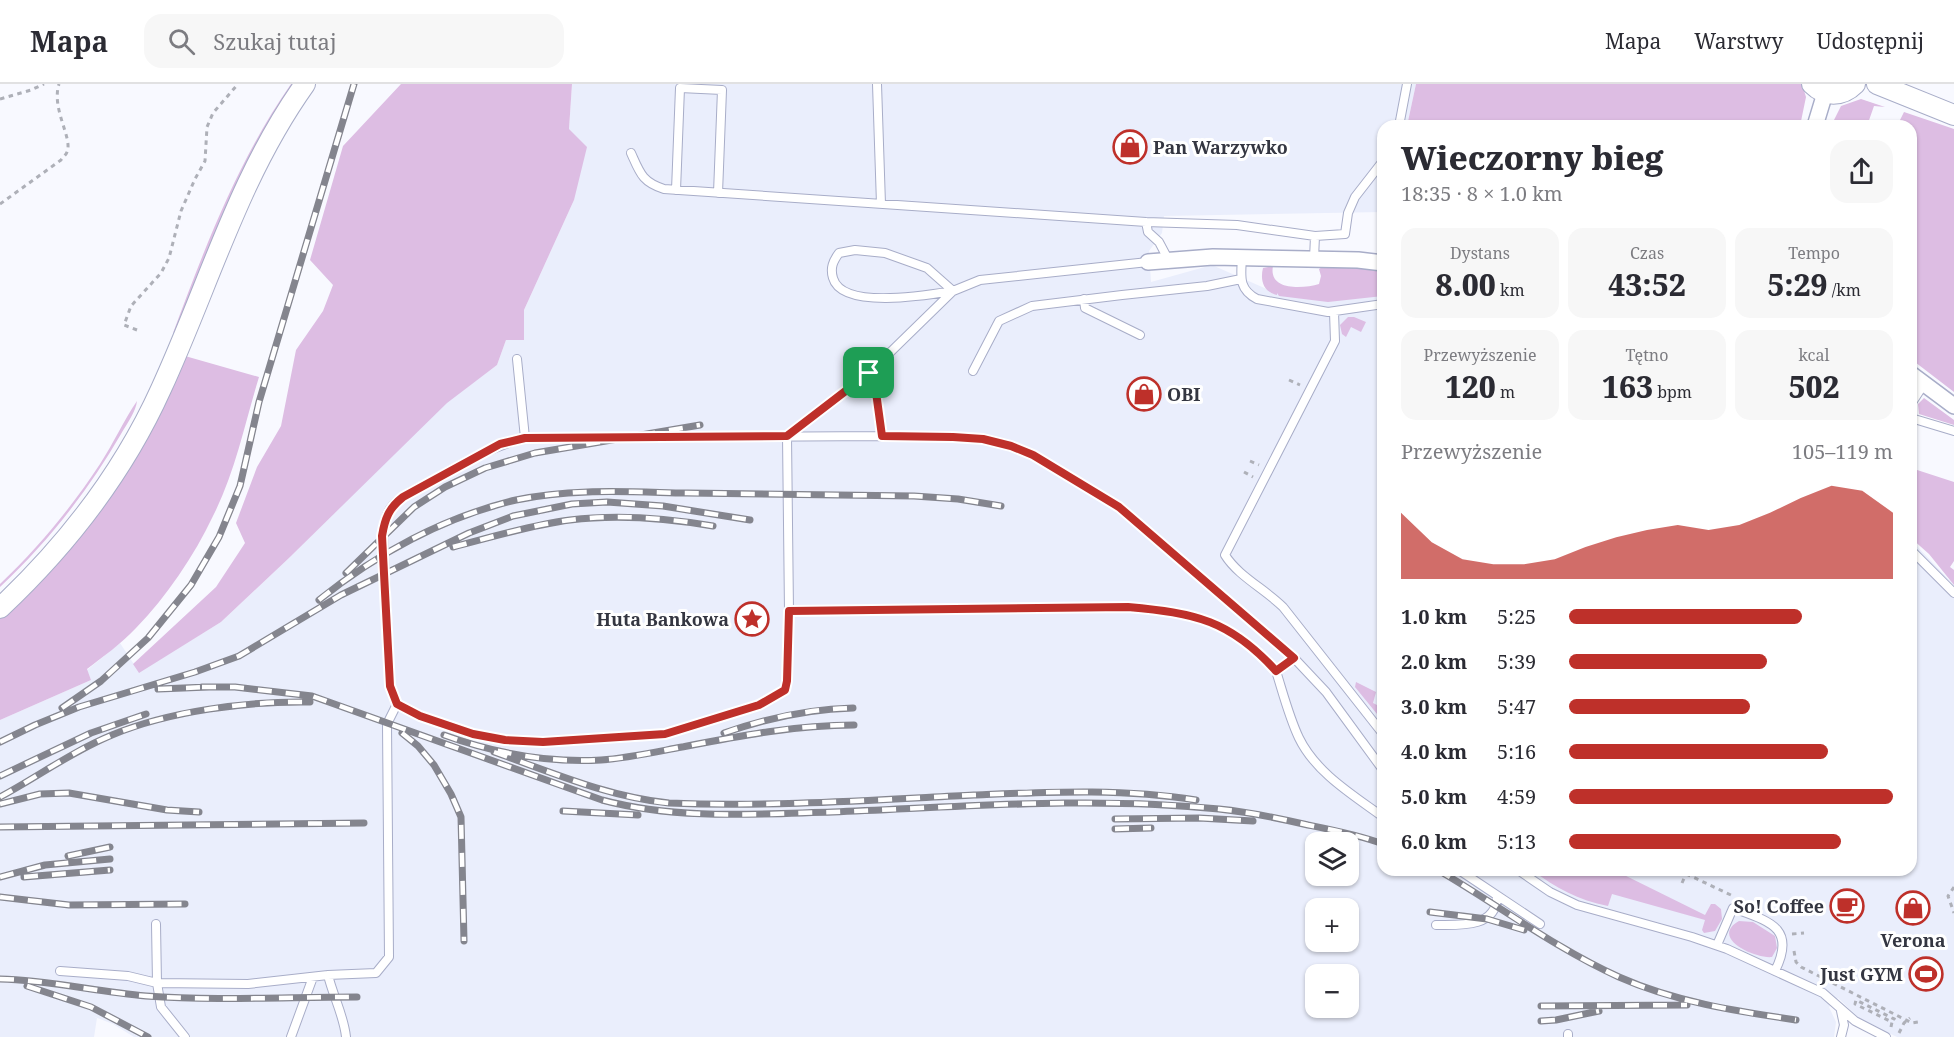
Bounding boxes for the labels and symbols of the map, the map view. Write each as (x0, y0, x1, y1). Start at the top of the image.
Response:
shop icon: Pan Warzywko (1112, 129, 1148, 165)
place label: Pan Warzywko (1153, 135, 1288, 159)
pin (843, 347, 894, 398)
shop icon: OBI (1126, 376, 1162, 412)
place label: OBI (1167, 382, 1200, 406)
place icon: Huta Bankowa (734, 601, 770, 637)
place label: Huta Bankowa (596, 607, 729, 631)
cafe icon: So! Coffee (1829, 888, 1865, 924)
shop icon: Verona (1895, 890, 1931, 926)
place label: So! Coffee (1734, 894, 1824, 918)
place label: Verona (1880, 928, 1946, 952)
sports icon: Just GYM (1908, 956, 1944, 992)
place label: Just GYM (1819, 962, 1903, 986)

